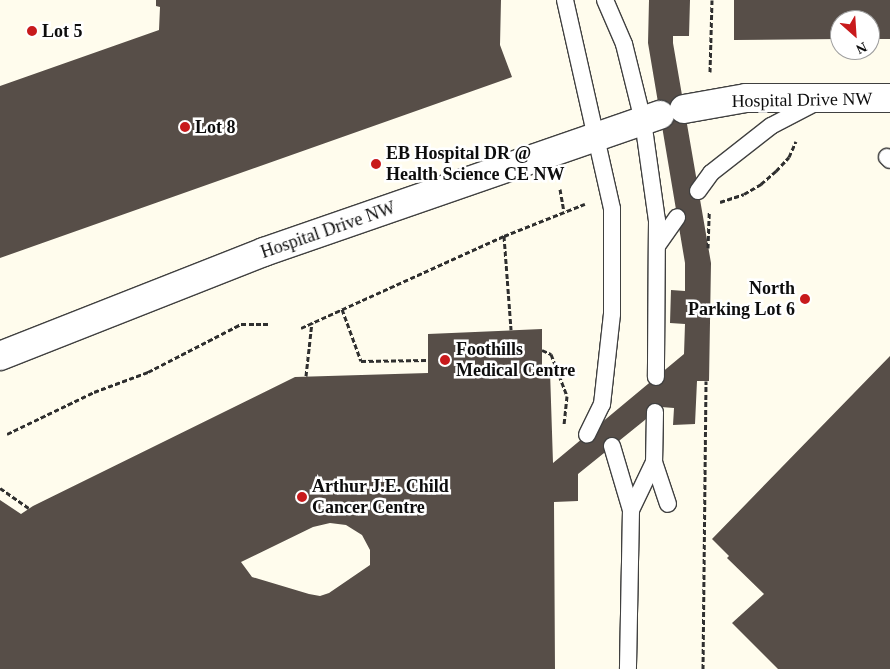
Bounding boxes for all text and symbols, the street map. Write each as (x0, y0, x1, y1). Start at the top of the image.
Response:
north arrow (830, 10, 880, 60)
place label: Lot 5 (42, 20, 82, 42)
marker: Lot 5 (26, 25, 38, 37)
text: N (854, 39, 869, 57)
street label: Hospital Drive NW (731, 88, 873, 112)
place label: Lot 8 (195, 116, 236, 138)
marker: Lot 8 (179, 121, 191, 133)
place label: EB Hospital DR @ Health Science CE NW (386, 143, 564, 186)
marker: EB Hospital DR @ Health Science CE NW (370, 158, 382, 170)
street label: Hospital Drive NW (258, 197, 398, 263)
place label: North Parking Lot 6 (688, 278, 795, 320)
marker: North Parking Lot 6 (799, 293, 811, 305)
place label: Foothills Medical Centre (456, 339, 575, 382)
marker: Foothills Medical Centre (438, 353, 452, 367)
place label: Arthur J.E. Child Cancer Centre (312, 476, 449, 518)
marker: Arthur J.E. Child Cancer Centre (296, 491, 308, 503)

